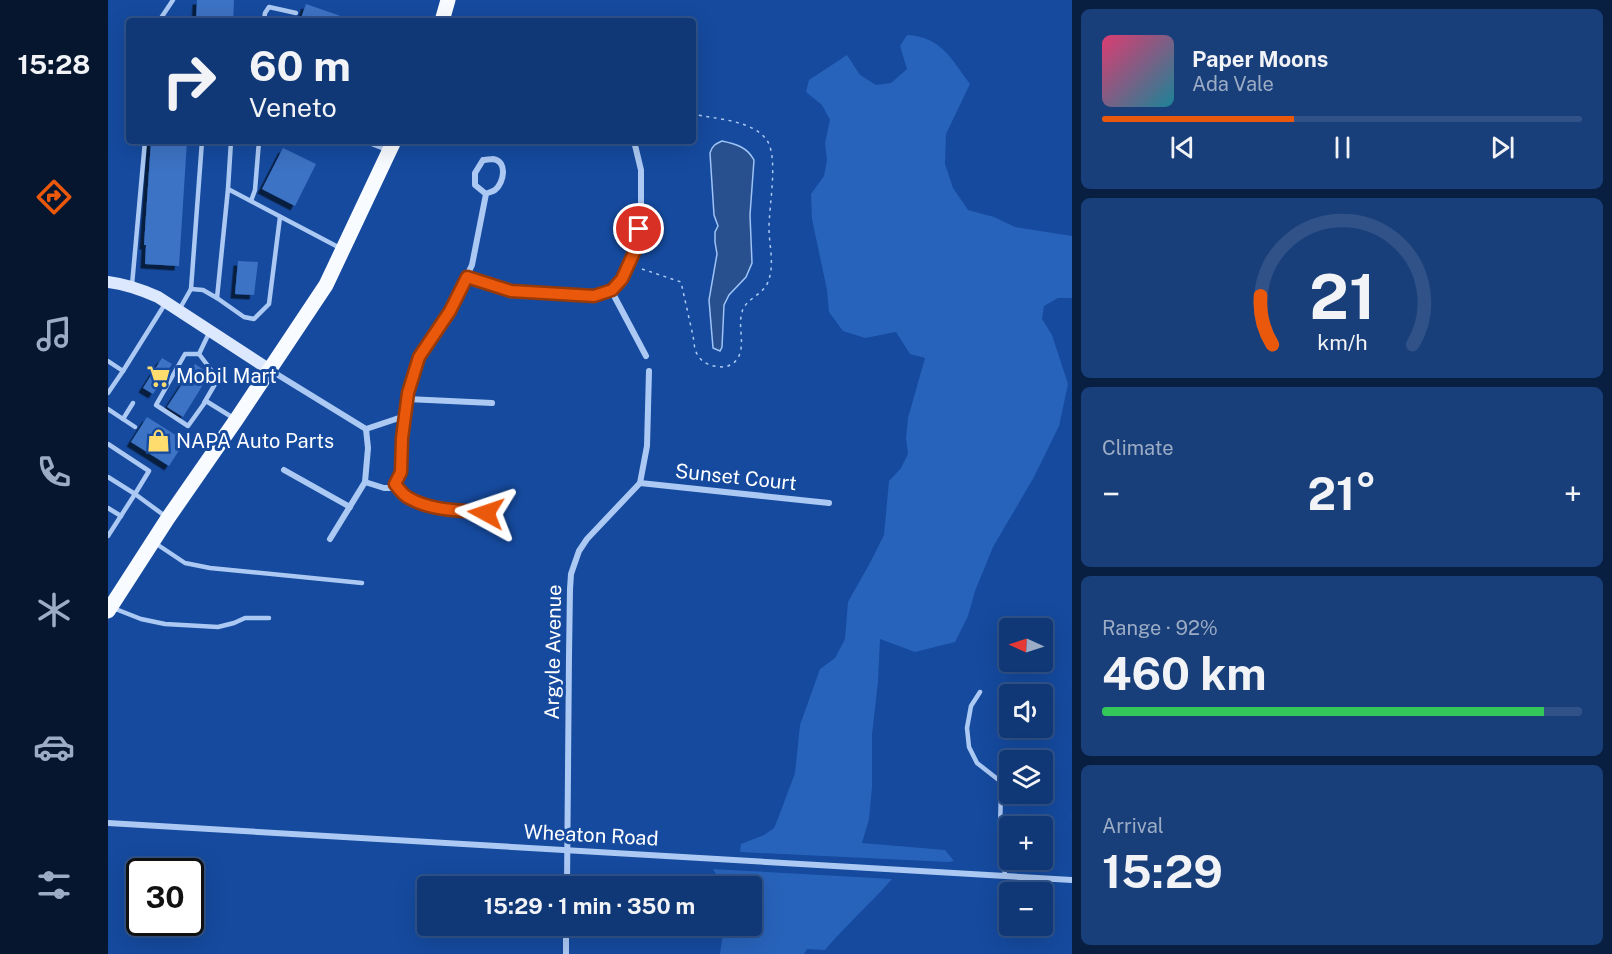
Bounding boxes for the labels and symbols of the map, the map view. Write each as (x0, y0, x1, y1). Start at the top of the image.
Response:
pin (613, 203, 664, 254)
supermarket icon: Mobil Mart (145, 363, 171, 389)
place label: Mobil Mart (176, 364, 277, 388)
shop icon: NAPA Auto Parts (145, 428, 171, 454)
place label: NAPA Auto Parts (176, 429, 334, 453)
street label: Sunset Court (674, 459, 798, 495)
position arrow (454, 481, 518, 545)
street label: Argyle Avenue (540, 584, 566, 720)
north arrow (999, 618, 1053, 672)
street label: Wheaton Road (523, 819, 659, 851)
speed limit sign: 30 (126, 858, 204, 936)

